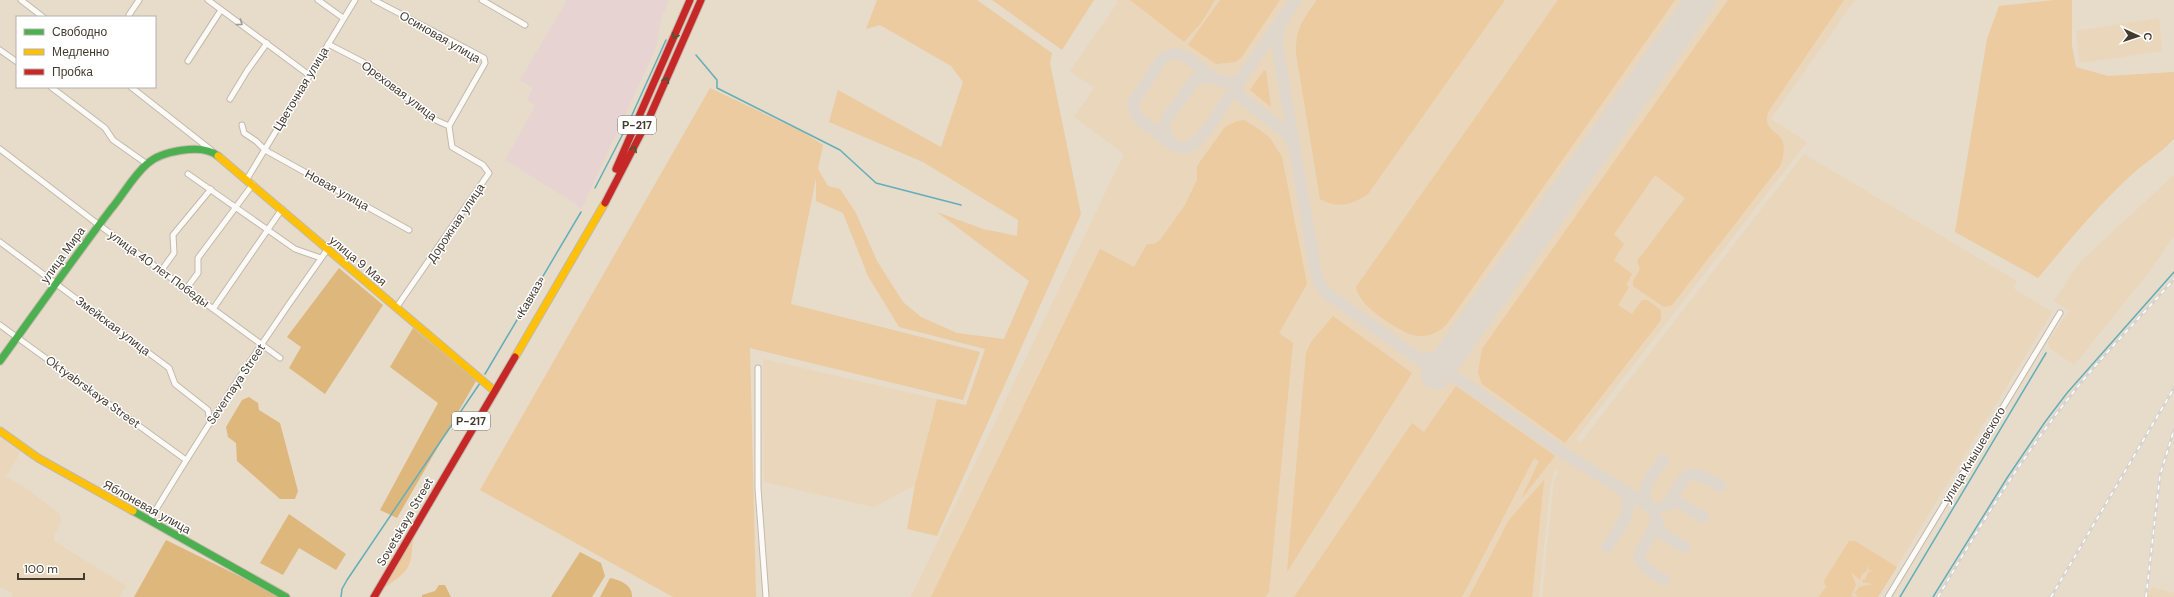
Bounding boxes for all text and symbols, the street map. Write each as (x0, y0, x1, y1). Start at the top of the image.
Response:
street label: Осиновая улица (397, 7, 484, 67)
legend (16, 16, 156, 88)
north arrow (2118, 16, 2158, 56)
one-way arrow (235, 18, 242, 25)
text: Свободно (52, 24, 107, 40)
one-way arrow (672, 31, 680, 39)
text: С (2141, 32, 2155, 41)
text: Медленно (52, 44, 109, 60)
street label: Цветочная улица (270, 44, 333, 134)
street label: Ореховая улица (358, 57, 440, 125)
text: Пробка (52, 64, 93, 80)
one-way arrow (661, 77, 669, 85)
road number: Р-217 (618, 116, 656, 134)
one-way arrow (629, 145, 637, 153)
street label: Новая улица (302, 166, 372, 214)
street label: Дорожная улица (424, 180, 489, 266)
street label: улица Мира (37, 223, 89, 286)
street label: улица 40 лет Победы (105, 227, 213, 311)
street label: улица 9 Мая (326, 232, 390, 290)
street label: «Кавказ» (511, 273, 549, 323)
street label: Змейская улица (72, 293, 154, 360)
street label: Severnaya Street (203, 340, 269, 427)
street label: Oktyabrskaya Street (42, 352, 144, 432)
street label: улица Кнышевского (1939, 404, 2009, 506)
road number: Р-217 (452, 412, 490, 430)
street label: Sovetskaya Street (373, 475, 437, 569)
street label: Яблоневая улица (100, 476, 194, 538)
scale bar (18, 555, 84, 581)
text: 100 m (24, 561, 58, 577)

